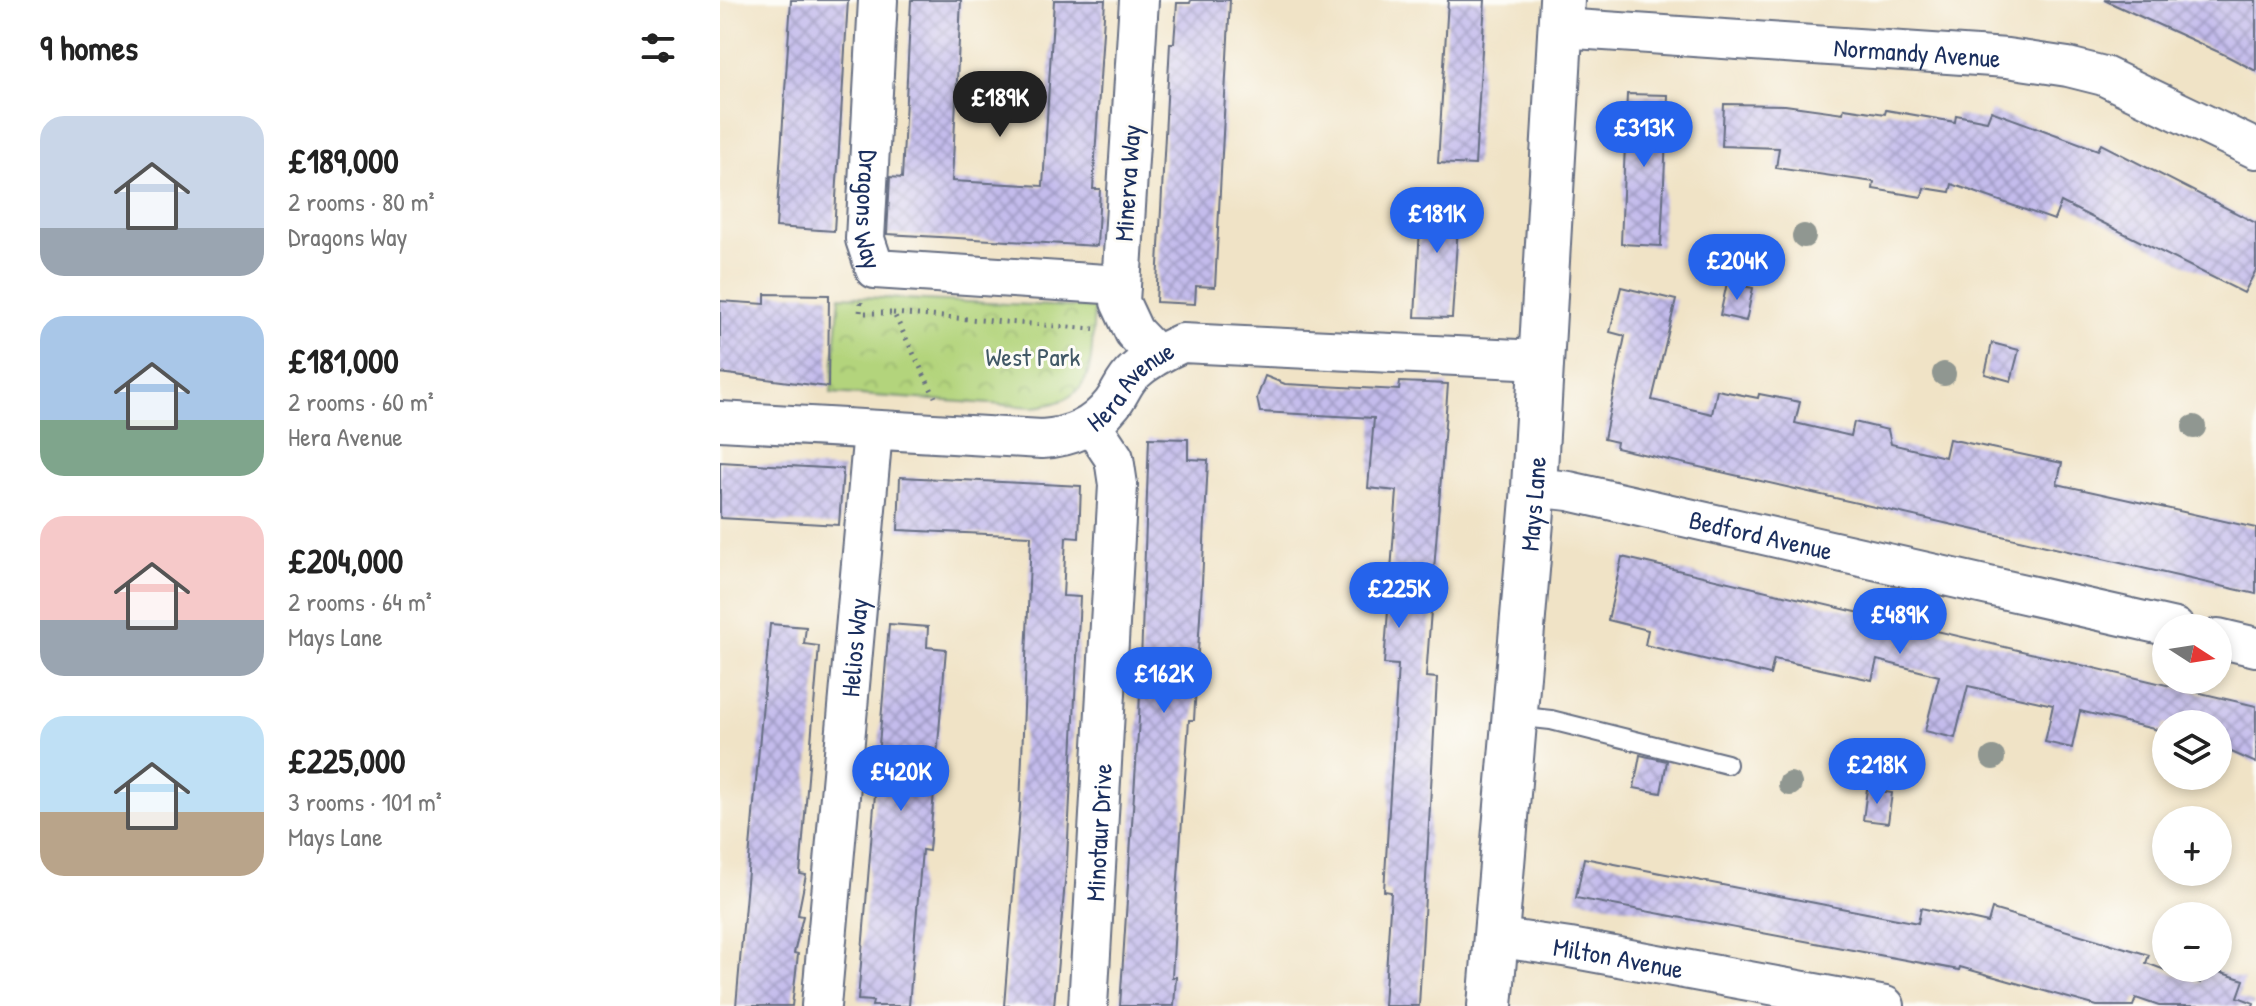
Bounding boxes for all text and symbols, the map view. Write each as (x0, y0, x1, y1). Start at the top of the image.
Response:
text: 9 homes (40, 25, 138, 71)
icon: filters (636, 26, 680, 70)
street label: Normandy Avenue (1833, 29, 2002, 75)
pin: £189K (944, 71, 1056, 139)
text: £189K (971, 79, 1029, 114)
pin: £313K (1588, 101, 1700, 169)
text: £313K (1614, 109, 1674, 144)
street label: Minerva Way (1105, 123, 1149, 243)
text: £189,000 (288, 138, 399, 184)
icon: home (104, 148, 200, 244)
street label: Dragons Way (846, 149, 891, 273)
text: 2 rooms · 80 m² (288, 184, 435, 219)
pin: £181K (1381, 187, 1493, 255)
text: £181K (1408, 195, 1466, 230)
text: Dragons Way (288, 219, 408, 254)
pin: £204K (1681, 234, 1793, 302)
text: £204K (1706, 242, 1768, 277)
street label: Hera Avenue (1079, 332, 1179, 439)
text: £181,000 (288, 338, 399, 384)
park label: West Park (986, 339, 1081, 374)
icon: home (104, 348, 200, 444)
text: 2 rooms · 60 m² (288, 384, 434, 419)
text: Hera Avenue (288, 419, 403, 454)
street label: Mays Lane (1511, 456, 1553, 552)
street label: Bedford Avenue (1686, 501, 1836, 568)
text: £204,000 (288, 538, 403, 584)
icon: home (104, 548, 200, 644)
pin: £225K (1343, 562, 1455, 630)
text: £225K (1367, 570, 1431, 605)
text: 2 rooms · 64 m² (288, 584, 432, 619)
pin: £489K (1844, 588, 1956, 656)
text: £489K (1871, 596, 1929, 631)
street label: Helios Way (832, 597, 875, 698)
north arrow (2152, 614, 2232, 694)
map controls (2152, 614, 2232, 982)
text: Mays Lane (288, 619, 383, 654)
pin: £162K (1108, 647, 1220, 715)
text: £162K (1134, 655, 1194, 690)
button: layers (2152, 710, 2232, 790)
text: £225,000 (288, 738, 405, 784)
pin: £218K (1821, 738, 1933, 806)
pin: £420K (845, 745, 957, 813)
text: £218K (1847, 746, 1907, 781)
icon: home (104, 748, 200, 844)
text: £420K (870, 753, 932, 788)
street label: Minotaur Drive (1077, 762, 1119, 902)
text: 3 rooms · 101 m² (288, 784, 442, 819)
button: + (2152, 806, 2232, 886)
text: Mays Lane (288, 819, 383, 854)
button: − (2152, 902, 2232, 982)
street label: Milton Avenue (1551, 928, 1686, 986)

